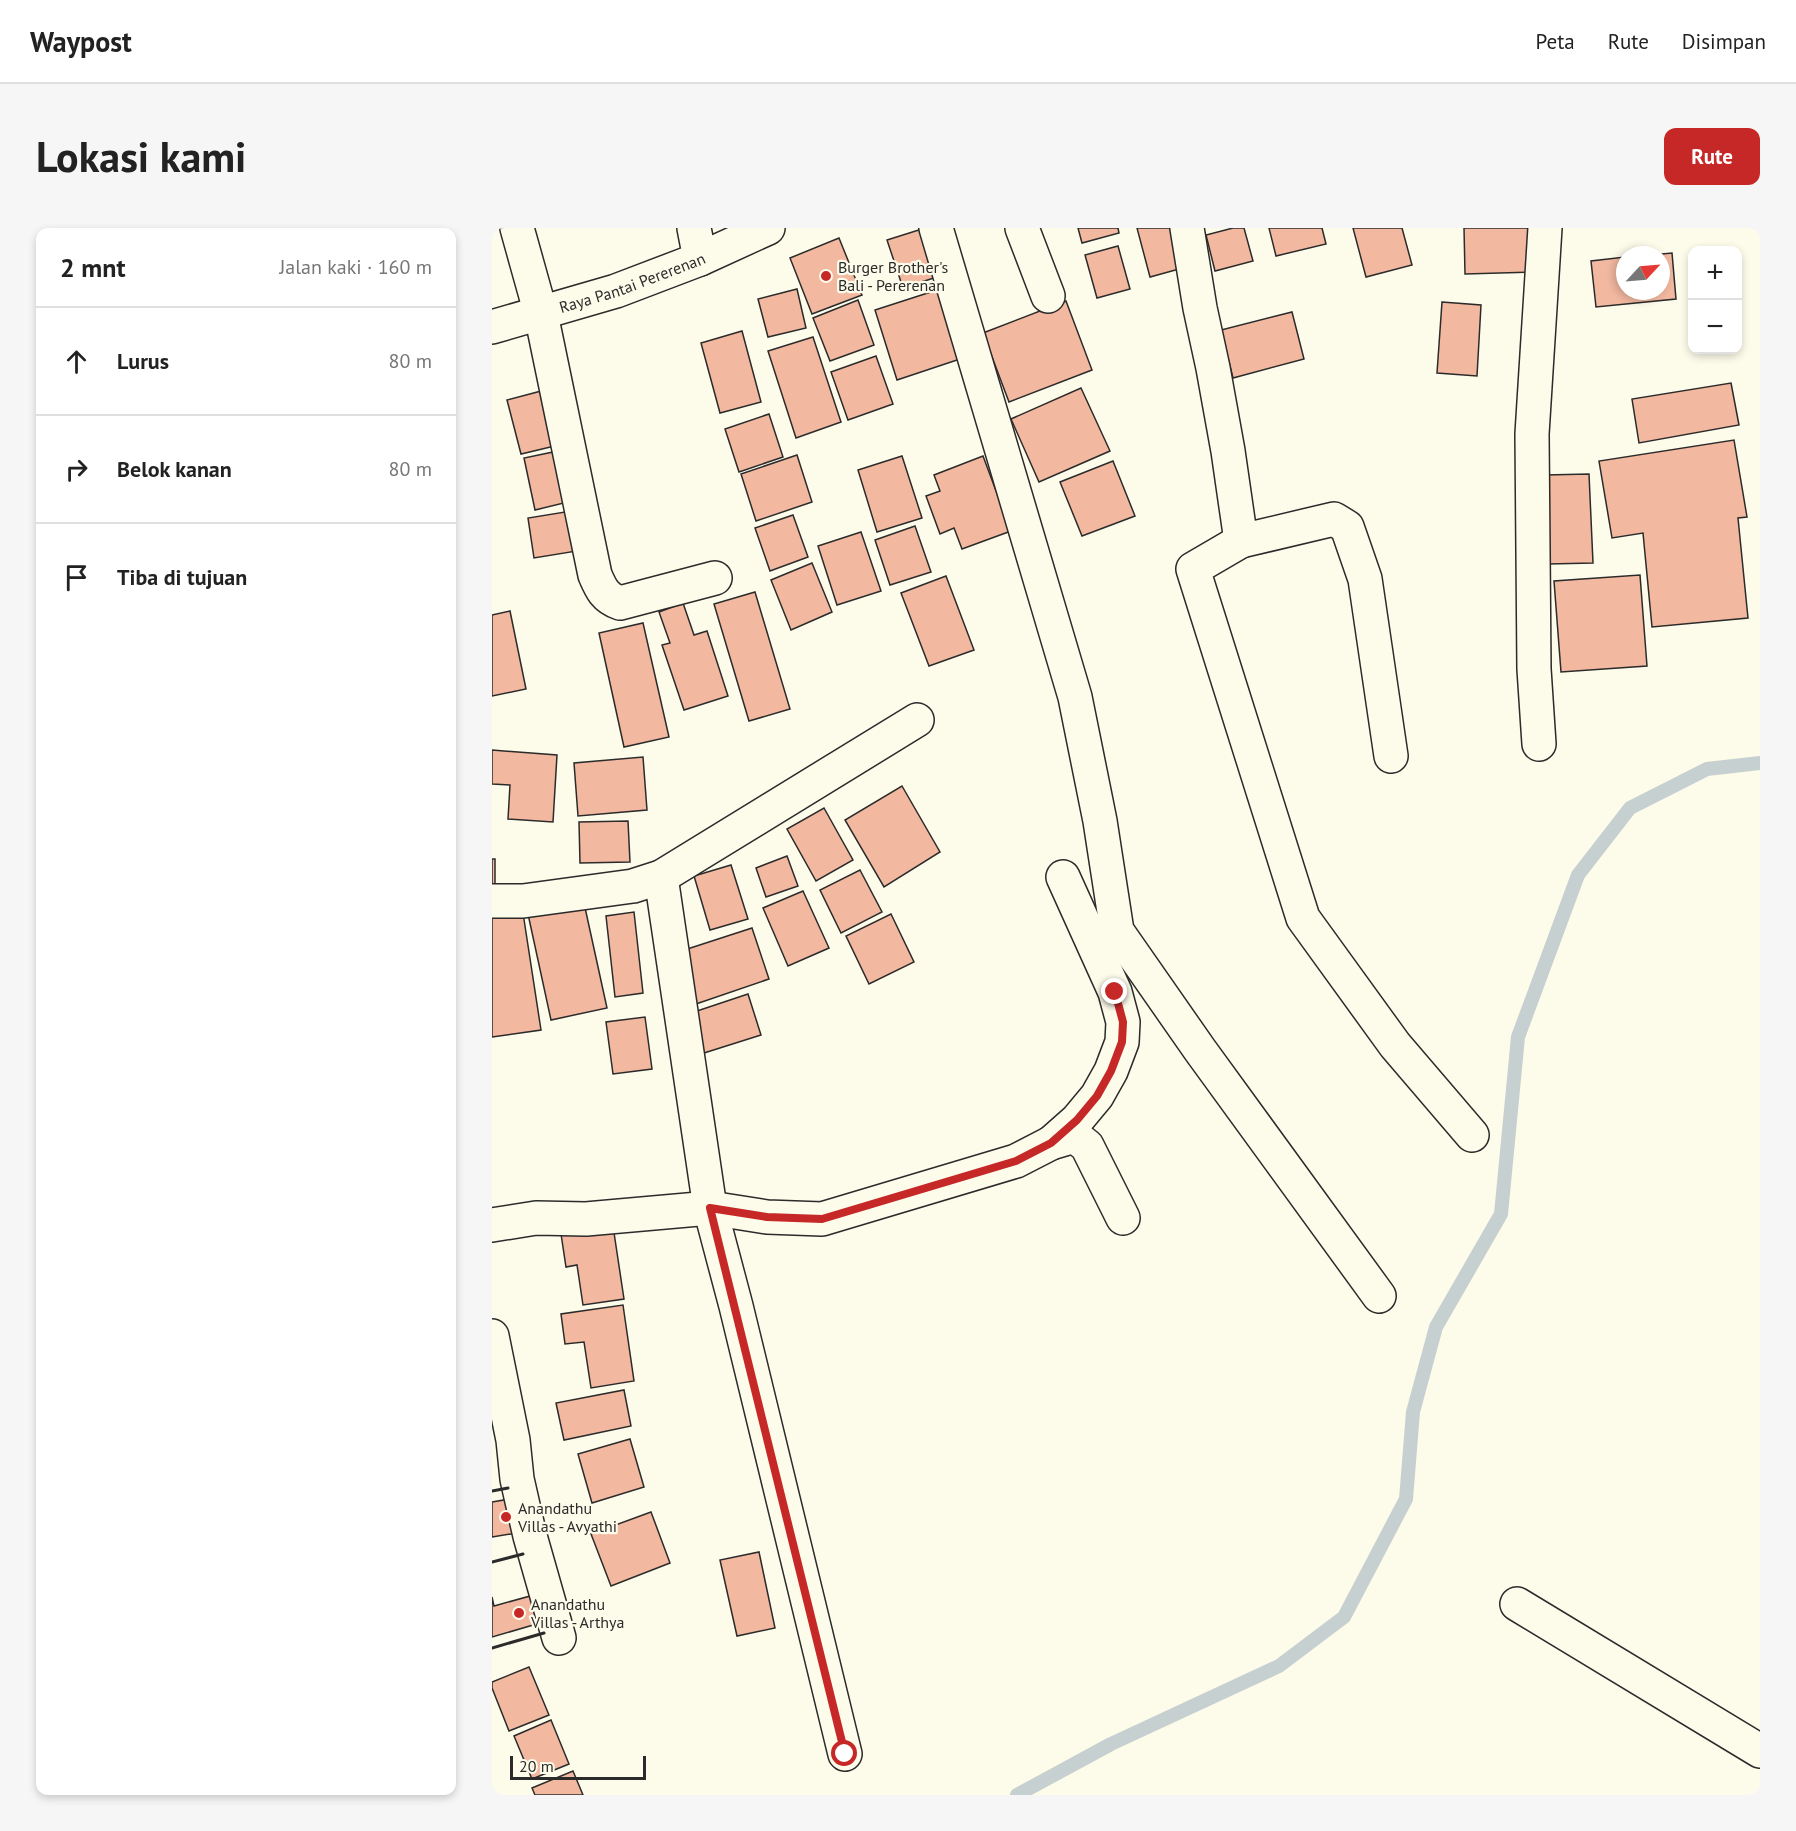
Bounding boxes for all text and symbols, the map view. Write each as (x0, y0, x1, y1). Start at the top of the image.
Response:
text: Waypost (30, 23, 132, 60)
text: Peta (1535, 28, 1575, 55)
text: Rute (1608, 28, 1649, 55)
text: Disimpan (1682, 28, 1766, 55)
button: Rute (1664, 128, 1760, 185)
text: Lokasi kami (36, 129, 246, 184)
north arrow (1616, 246, 1670, 300)
map controls (1688, 246, 1742, 354)
button: + (1688, 246, 1742, 300)
street label: Raya Pantai Pererenan (557, 248, 708, 317)
text: 2 mnt (60, 251, 126, 284)
text: Jalan kaki · 160 m (279, 254, 432, 280)
place label: Burger Brother's Bali - Pererenan (838, 257, 948, 295)
marker: Burger Brother's Bali - Pererenan (819, 269, 833, 283)
button: − (1688, 300, 1742, 354)
icon: ahead (60, 345, 93, 378)
text: Lurus (117, 347, 169, 375)
text: 80 m (389, 348, 432, 374)
icon: right (60, 453, 93, 486)
text: Belok kanan (117, 455, 232, 483)
text: 80 m (389, 456, 432, 482)
icon: arrive (60, 561, 93, 594)
text: Tiba di tujuan (117, 563, 247, 591)
route end (1101, 978, 1127, 1004)
place label: Anandathu Villas - Avyathi (517, 1498, 617, 1536)
marker: Anandathu Villas - Avyathi (499, 1510, 513, 1524)
place label: Anandathu Villas - Arthya (530, 1594, 624, 1632)
marker: Anandathu Villas - Arthya (512, 1606, 526, 1620)
route start (831, 1740, 857, 1766)
scale bar (510, 1753, 646, 1780)
text: 20 m (519, 1756, 554, 1776)

